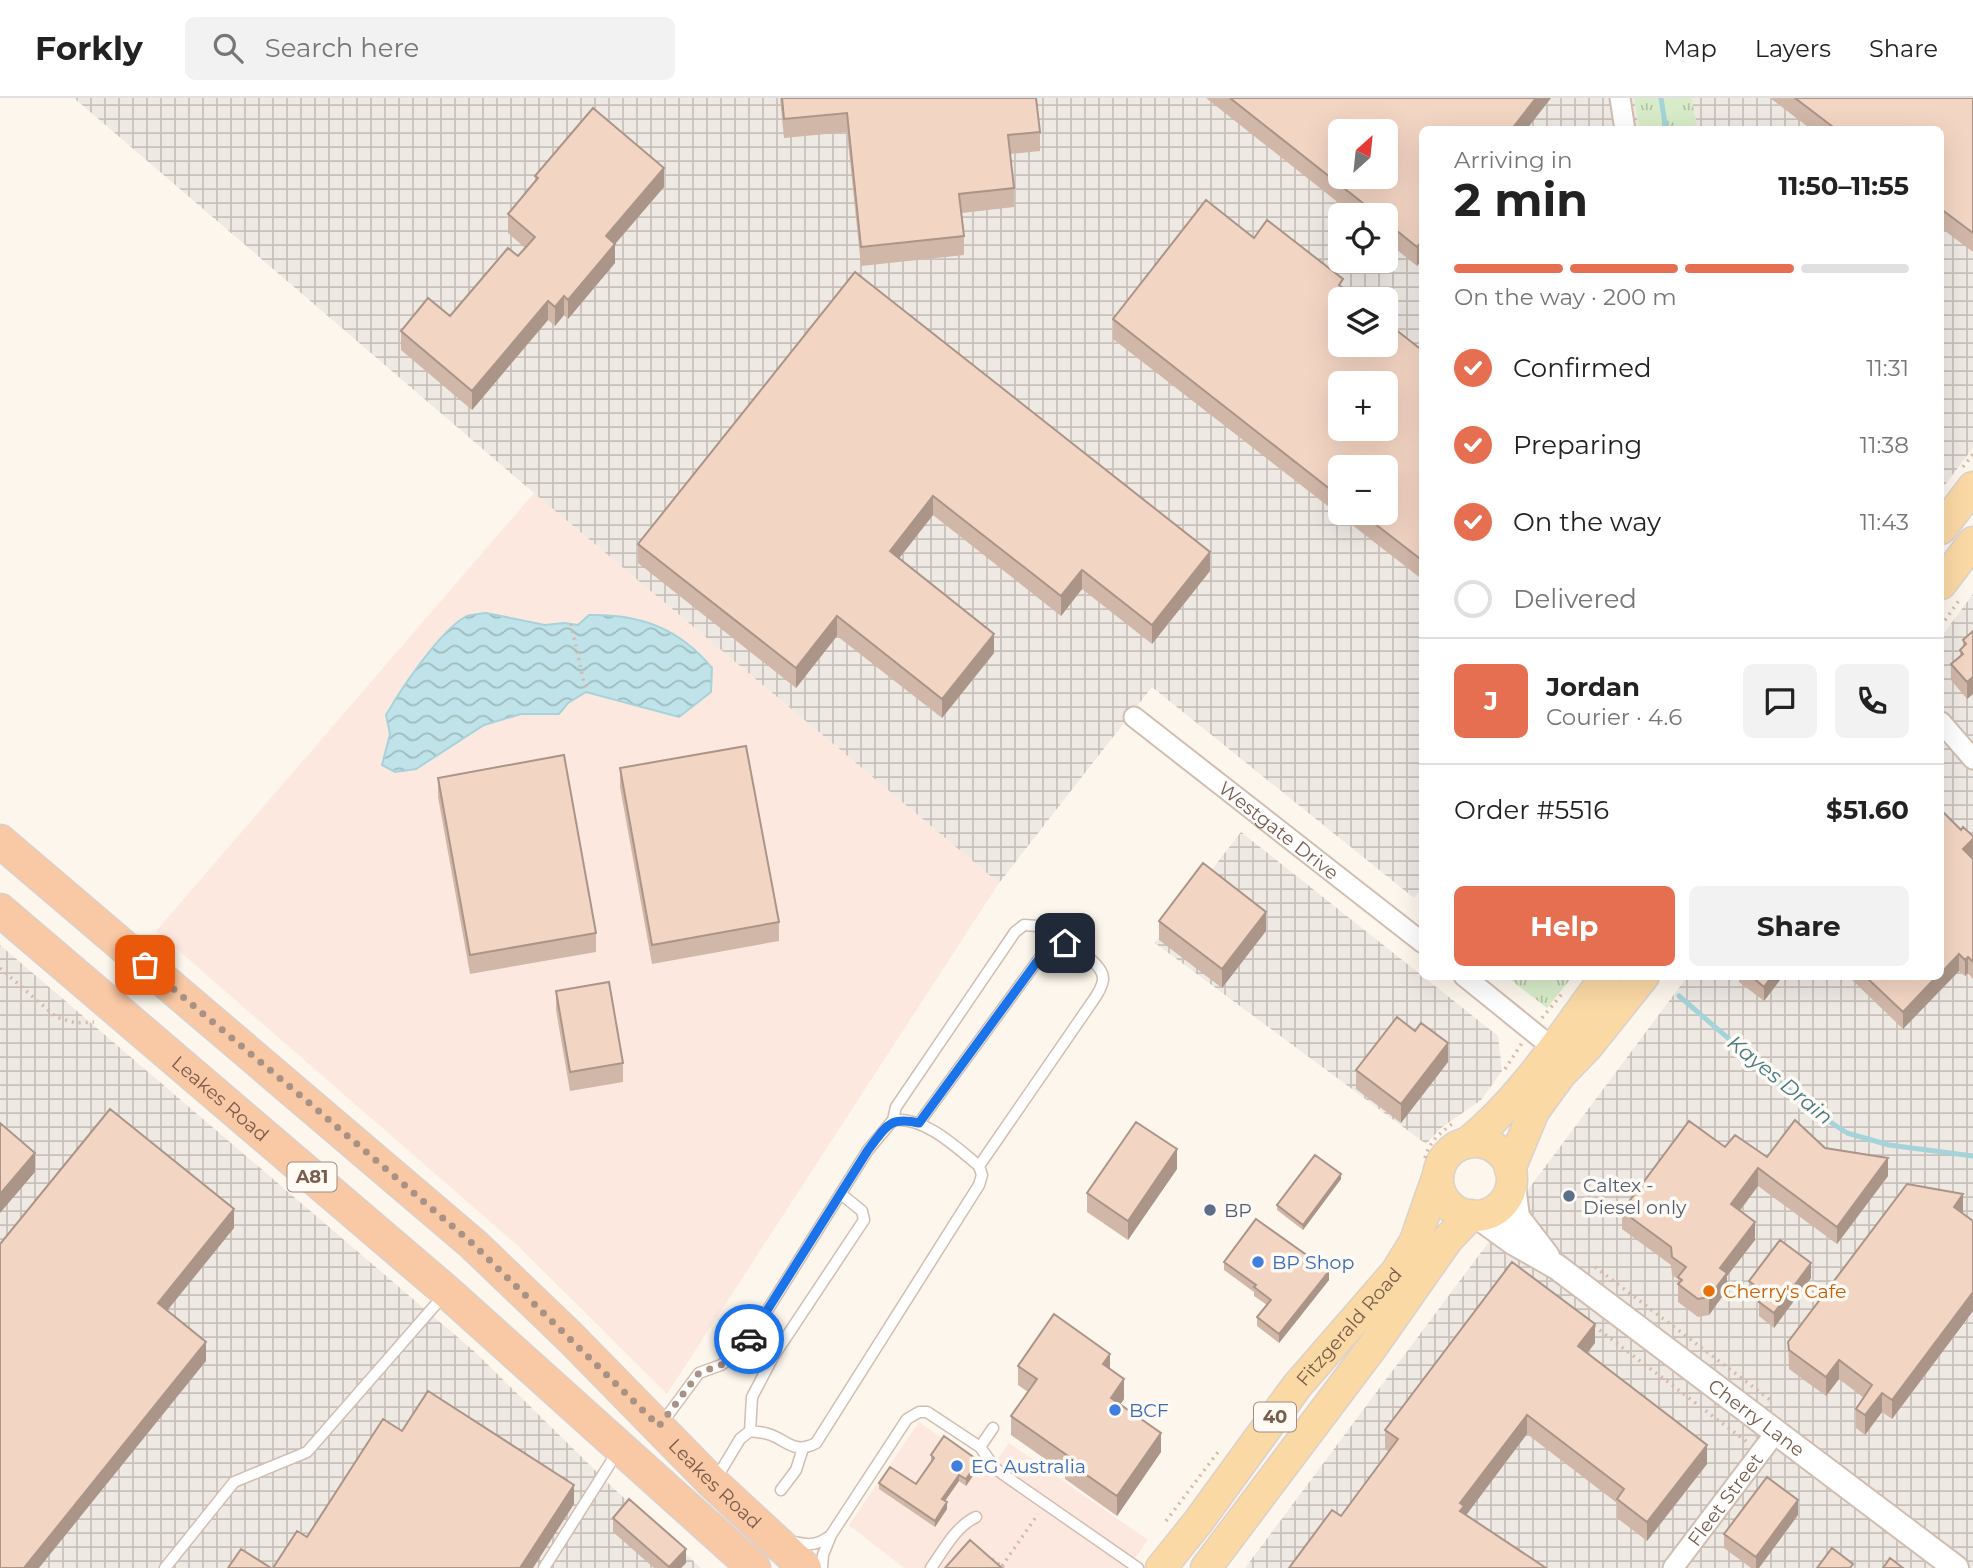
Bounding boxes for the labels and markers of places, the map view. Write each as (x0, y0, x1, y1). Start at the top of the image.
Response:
pin (1035, 913, 1095, 973)
pin (115, 935, 175, 995)
place label: Caltex - Diesel only (1583, 1174, 1687, 1219)
marker: Caltex - Diesel only (1561, 1188, 1577, 1204)
place label: BP (1224, 1199, 1252, 1222)
marker: BP (1202, 1202, 1218, 1218)
place label: BP Shop (1272, 1251, 1354, 1274)
marker: BP Shop (1250, 1254, 1266, 1270)
place label: Cherry's Cafe (1723, 1280, 1846, 1303)
marker: Cherry's Cafe (1701, 1283, 1717, 1299)
place label: BCF (1129, 1399, 1169, 1422)
marker: BCF (1107, 1402, 1123, 1418)
place label: EG Australia (971, 1455, 1086, 1478)
marker: EG Australia (949, 1458, 965, 1474)

